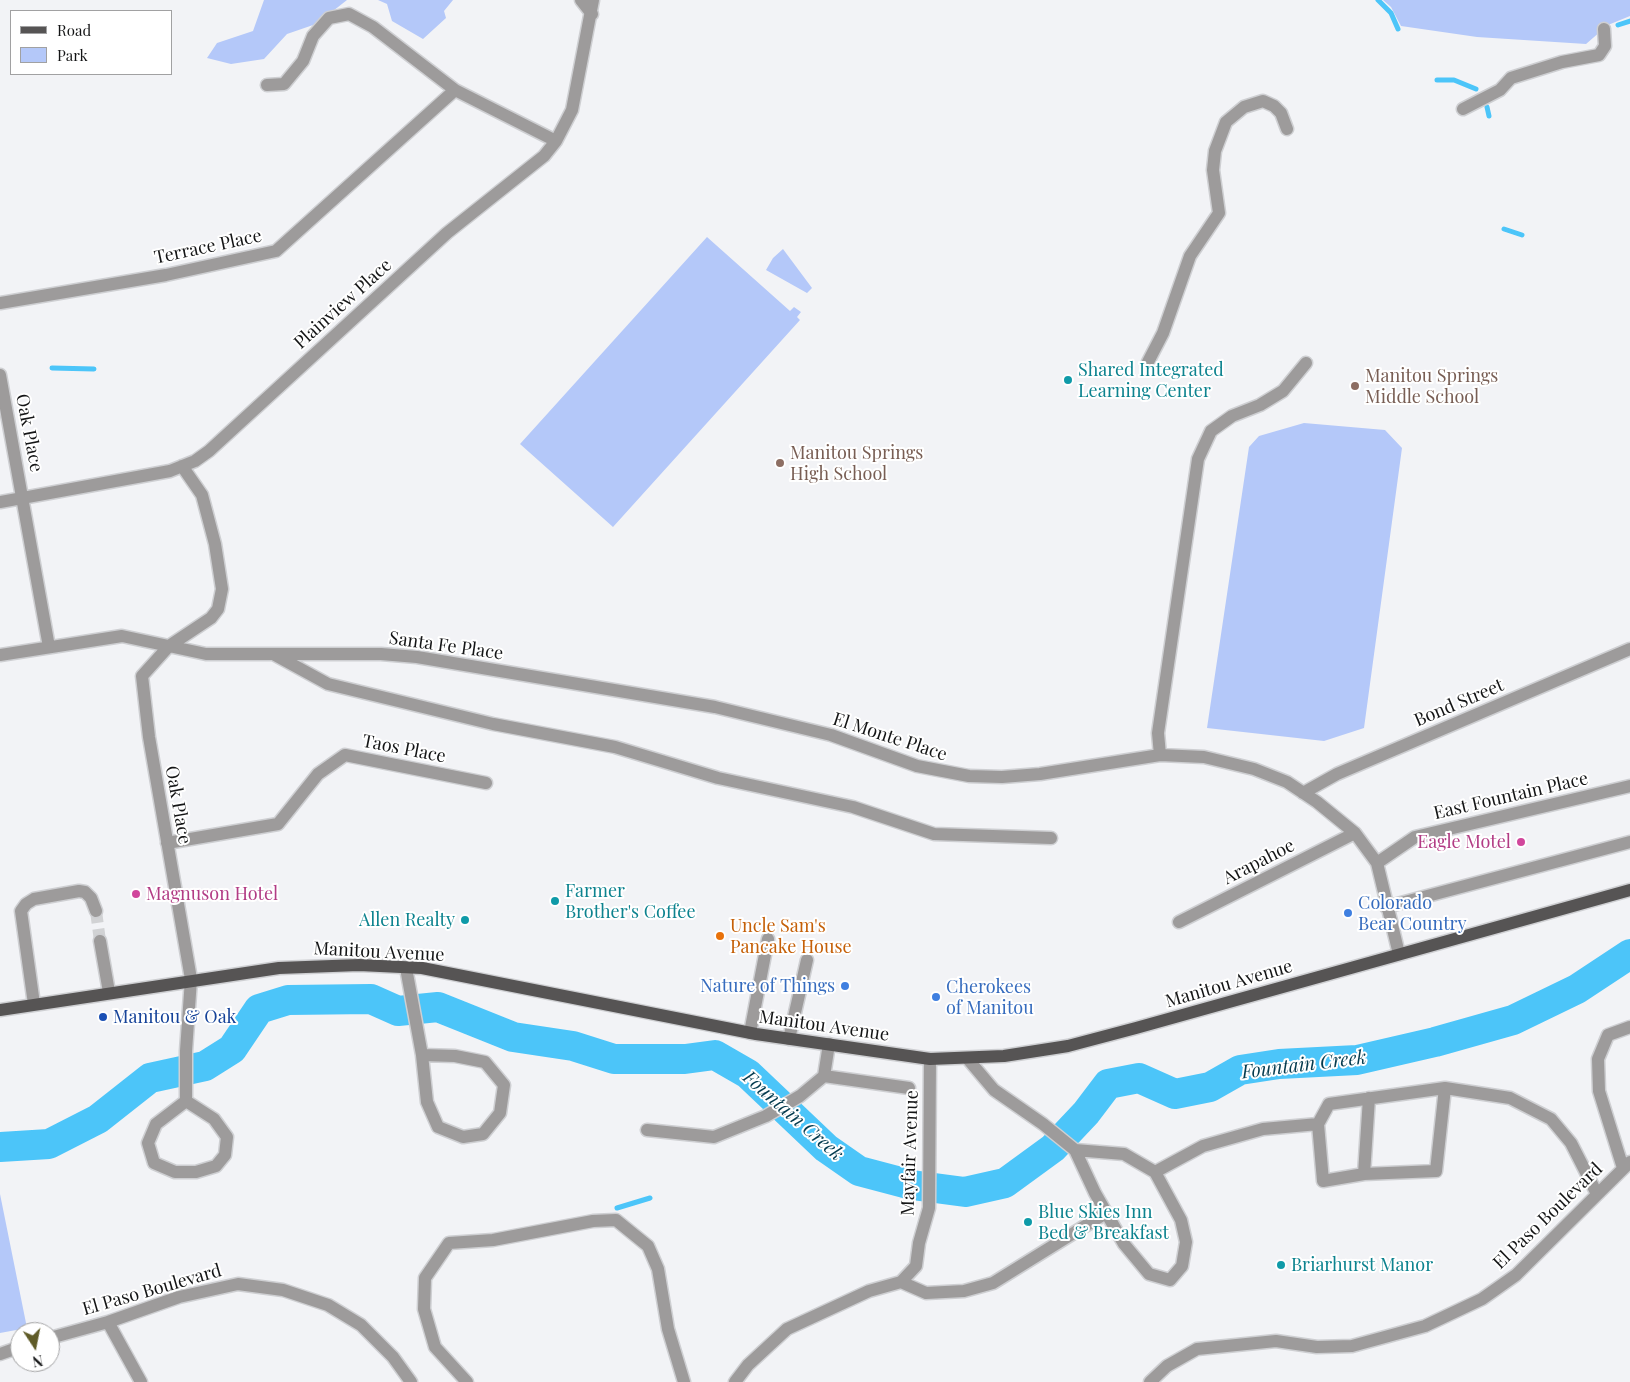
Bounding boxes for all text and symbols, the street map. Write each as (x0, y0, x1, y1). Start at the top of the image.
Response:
legend (10, 10, 172, 75)
text: Road (57, 20, 91, 40)
text: Park (57, 45, 88, 65)
street label: Terrace Place (152, 225, 264, 269)
street label: Plainview Place (290, 254, 396, 354)
place label: Shared Integrated Learning Center (1078, 359, 1224, 402)
place label: Manitou Springs Middle School (1365, 365, 1498, 408)
marker: Shared Integrated Learning Center (1062, 374, 1074, 386)
marker: Manitou Springs Middle School (1349, 380, 1361, 392)
street label: Oak Place (11, 392, 47, 474)
place label: Manitou Springs High School (790, 442, 923, 484)
marker: Manitou Springs High School (774, 457, 786, 469)
street label: Santa Fe Place (388, 627, 504, 665)
street label: Bond Street (1411, 674, 1507, 732)
street label: El Monte Place (830, 708, 950, 766)
street label: Taos Place (360, 730, 448, 768)
street label: Oak Place (161, 764, 195, 846)
street label: East Fountain Place (1432, 768, 1590, 824)
place label: Eagle Motel (1417, 831, 1511, 853)
street label: Arapahoe (1220, 835, 1298, 889)
marker: Eagle Motel (1515, 836, 1527, 848)
place label: Farmer Brother's Coffee (565, 880, 696, 922)
place label: Magnuson Hotel (146, 883, 278, 905)
marker: Magnuson Hotel (130, 888, 142, 900)
place label: Colorado Bear Country (1358, 892, 1467, 934)
marker: Farmer Brother's Coffee (549, 895, 561, 907)
marker: Colorado Bear Country (1342, 907, 1354, 919)
place label: Allen Realty (359, 909, 455, 931)
marker: Allen Realty (459, 914, 471, 926)
place label: Uncle Sam's Pancake House (730, 915, 852, 958)
marker: Uncle Sam's Pancake House (714, 930, 726, 942)
street label: Manitou Avenue (313, 938, 445, 966)
street label: Manitou Avenue (1163, 956, 1295, 1012)
place label: Nature of Things (700, 975, 835, 997)
place label: Cherokees of Manitou (946, 976, 1034, 1019)
marker: Nature of Things (839, 980, 851, 992)
marker: Cherokees of Manitou (930, 991, 942, 1003)
place label: Manitou & Oak (113, 1006, 236, 1028)
street label: Manitou Avenue (758, 1006, 890, 1046)
marker: Manitou & Oak (97, 1011, 109, 1023)
water label: Fountain Creek (1240, 1046, 1368, 1084)
water label: Fountain Creek (738, 1066, 848, 1166)
street label: Mayfair Avenue (897, 1090, 923, 1216)
street label: El Paso Boulevard (1489, 1158, 1607, 1274)
place label: Blue Skies Inn Bed & Breakfast (1038, 1201, 1169, 1244)
marker: Blue Skies Inn Bed & Breakfast (1022, 1216, 1034, 1228)
place label: Briarhurst Manor (1291, 1254, 1433, 1276)
marker: Briarhurst Manor (1275, 1259, 1287, 1271)
street label: El Paso Boulevard (80, 1260, 224, 1320)
north arrow (10, 1322, 60, 1372)
text: N (31, 1351, 45, 1372)

